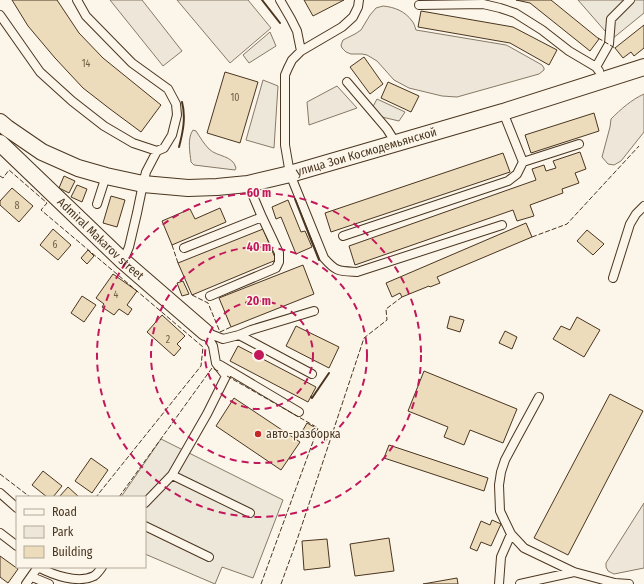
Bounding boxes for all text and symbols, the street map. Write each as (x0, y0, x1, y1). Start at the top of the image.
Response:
house number: 14 (82, 58, 91, 70)
house number: 10 (230, 92, 240, 104)
street label: улица Зои Космодемьянской (294, 125, 438, 179)
text: 60 m (247, 186, 271, 200)
street label: Admiral Makarov street (55, 195, 147, 283)
house number: 8 (15, 200, 20, 212)
house number: 6 (53, 239, 58, 251)
text: 40 m (247, 240, 271, 254)
house number: 4 (114, 289, 119, 301)
text: 20 m (246, 294, 271, 308)
house number: 2 (166, 334, 171, 346)
centre of rings (252, 348, 266, 362)
place label: авто-разборка (266, 427, 341, 441)
marker: авто-разборка (253, 429, 263, 439)
legend (16, 496, 146, 568)
text: Road (52, 505, 77, 519)
text: Park (52, 525, 74, 539)
text: Building (52, 545, 93, 559)

